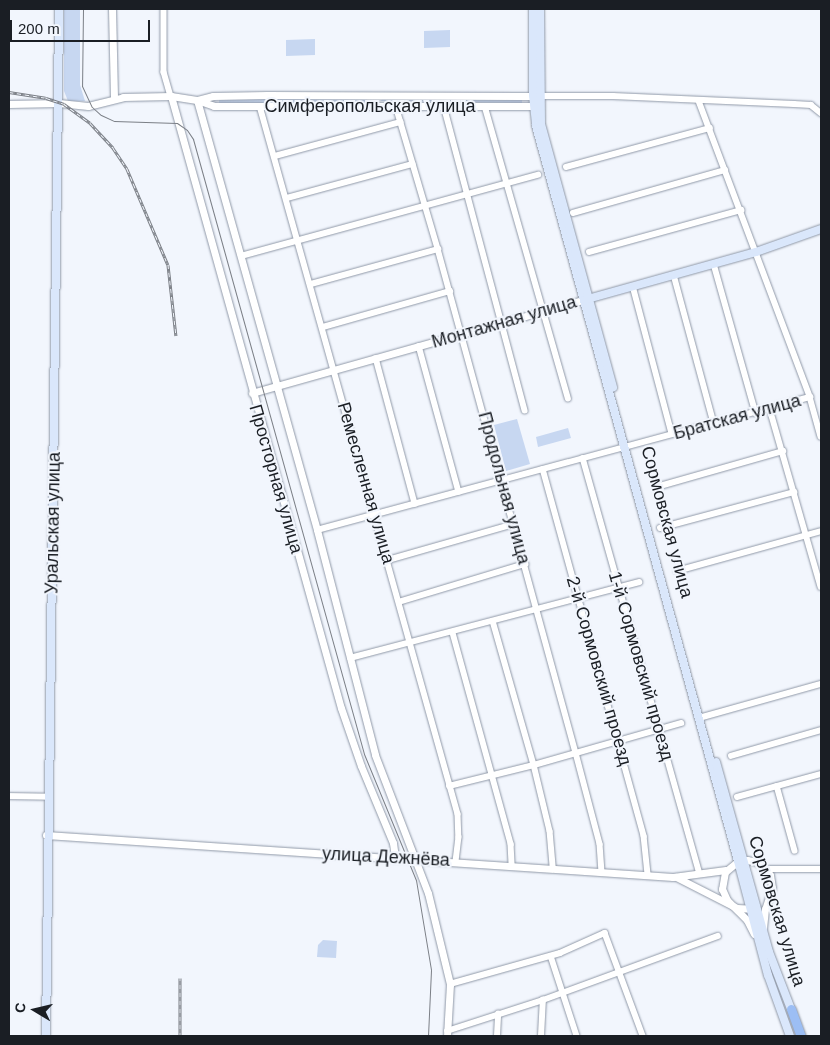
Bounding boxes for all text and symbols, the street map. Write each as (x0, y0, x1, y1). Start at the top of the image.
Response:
scale bar (12, 10, 152, 42)
text: 200 m (18, 20, 60, 37)
street label: Симферопольская улица (264, 95, 476, 117)
street label: Монтажная улица (429, 291, 579, 353)
street label: Братская улица (671, 390, 803, 444)
street label: Ремесленная улица (333, 400, 399, 566)
street label: Просторная улица (244, 402, 308, 556)
street label: Продольная улица (473, 410, 535, 566)
street label: Сормовская улица (636, 444, 698, 600)
street label: Уральская улица (41, 452, 65, 594)
street label: 1-й Сормовский проезд (604, 569, 678, 763)
street label: 2-й Сормовский проезд (562, 574, 636, 768)
street label: Сормовская улица (744, 833, 810, 989)
street label: улица Дежнёва (322, 843, 450, 871)
north arrow (10, 985, 60, 1035)
text: С (11, 1001, 29, 1014)

